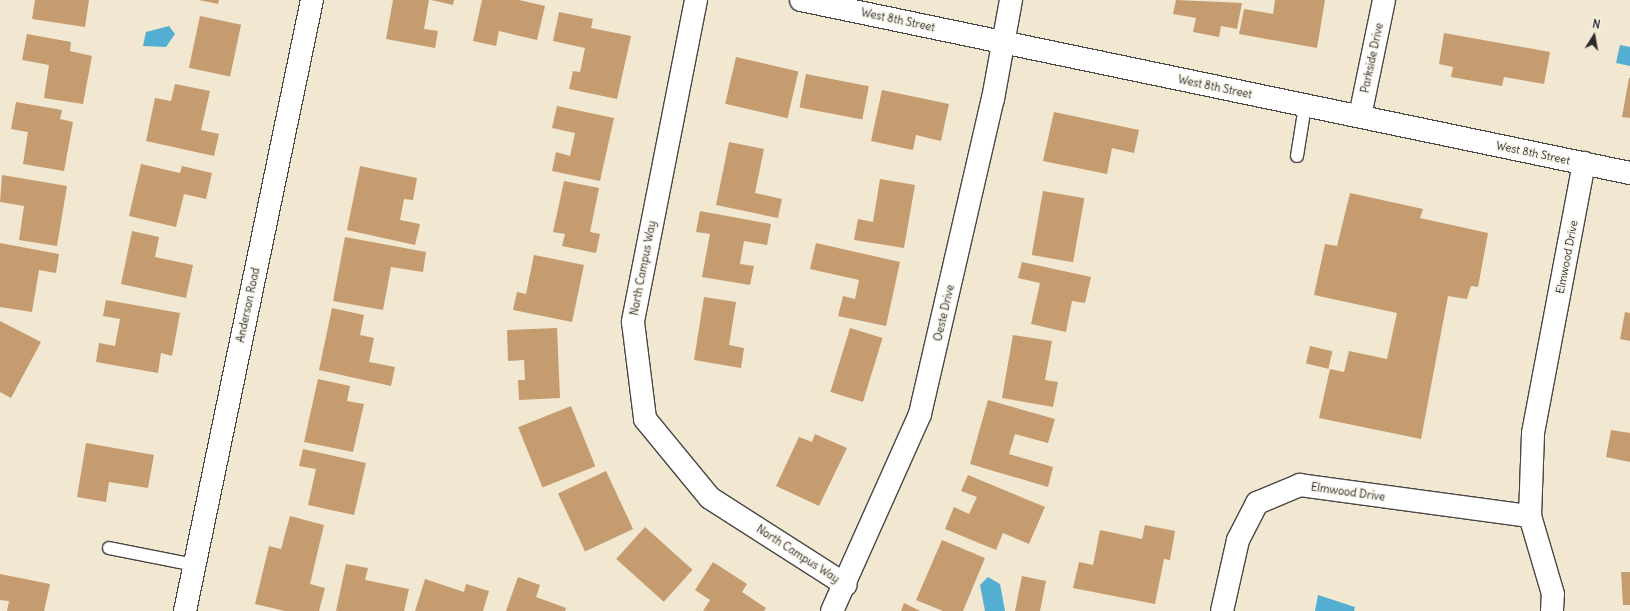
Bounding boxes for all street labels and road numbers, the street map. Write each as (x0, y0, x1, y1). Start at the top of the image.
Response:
street label: West 8th Street (860, 6, 936, 34)
street label: Parkside Drive (1358, 22, 1386, 94)
street label: West 8th Street (1177, 73, 1253, 101)
street label: West 8th Street (1495, 139, 1571, 167)
street label: North Campus Way (627, 219, 659, 317)
street label: Elmwood Drive (1553, 219, 1581, 295)
street label: Anderson Road (234, 266, 262, 344)
street label: Oeste Drive (931, 283, 957, 343)
street label: Elmwood Drive (1310, 480, 1386, 504)
street label: North Campus Way (754, 522, 842, 586)

